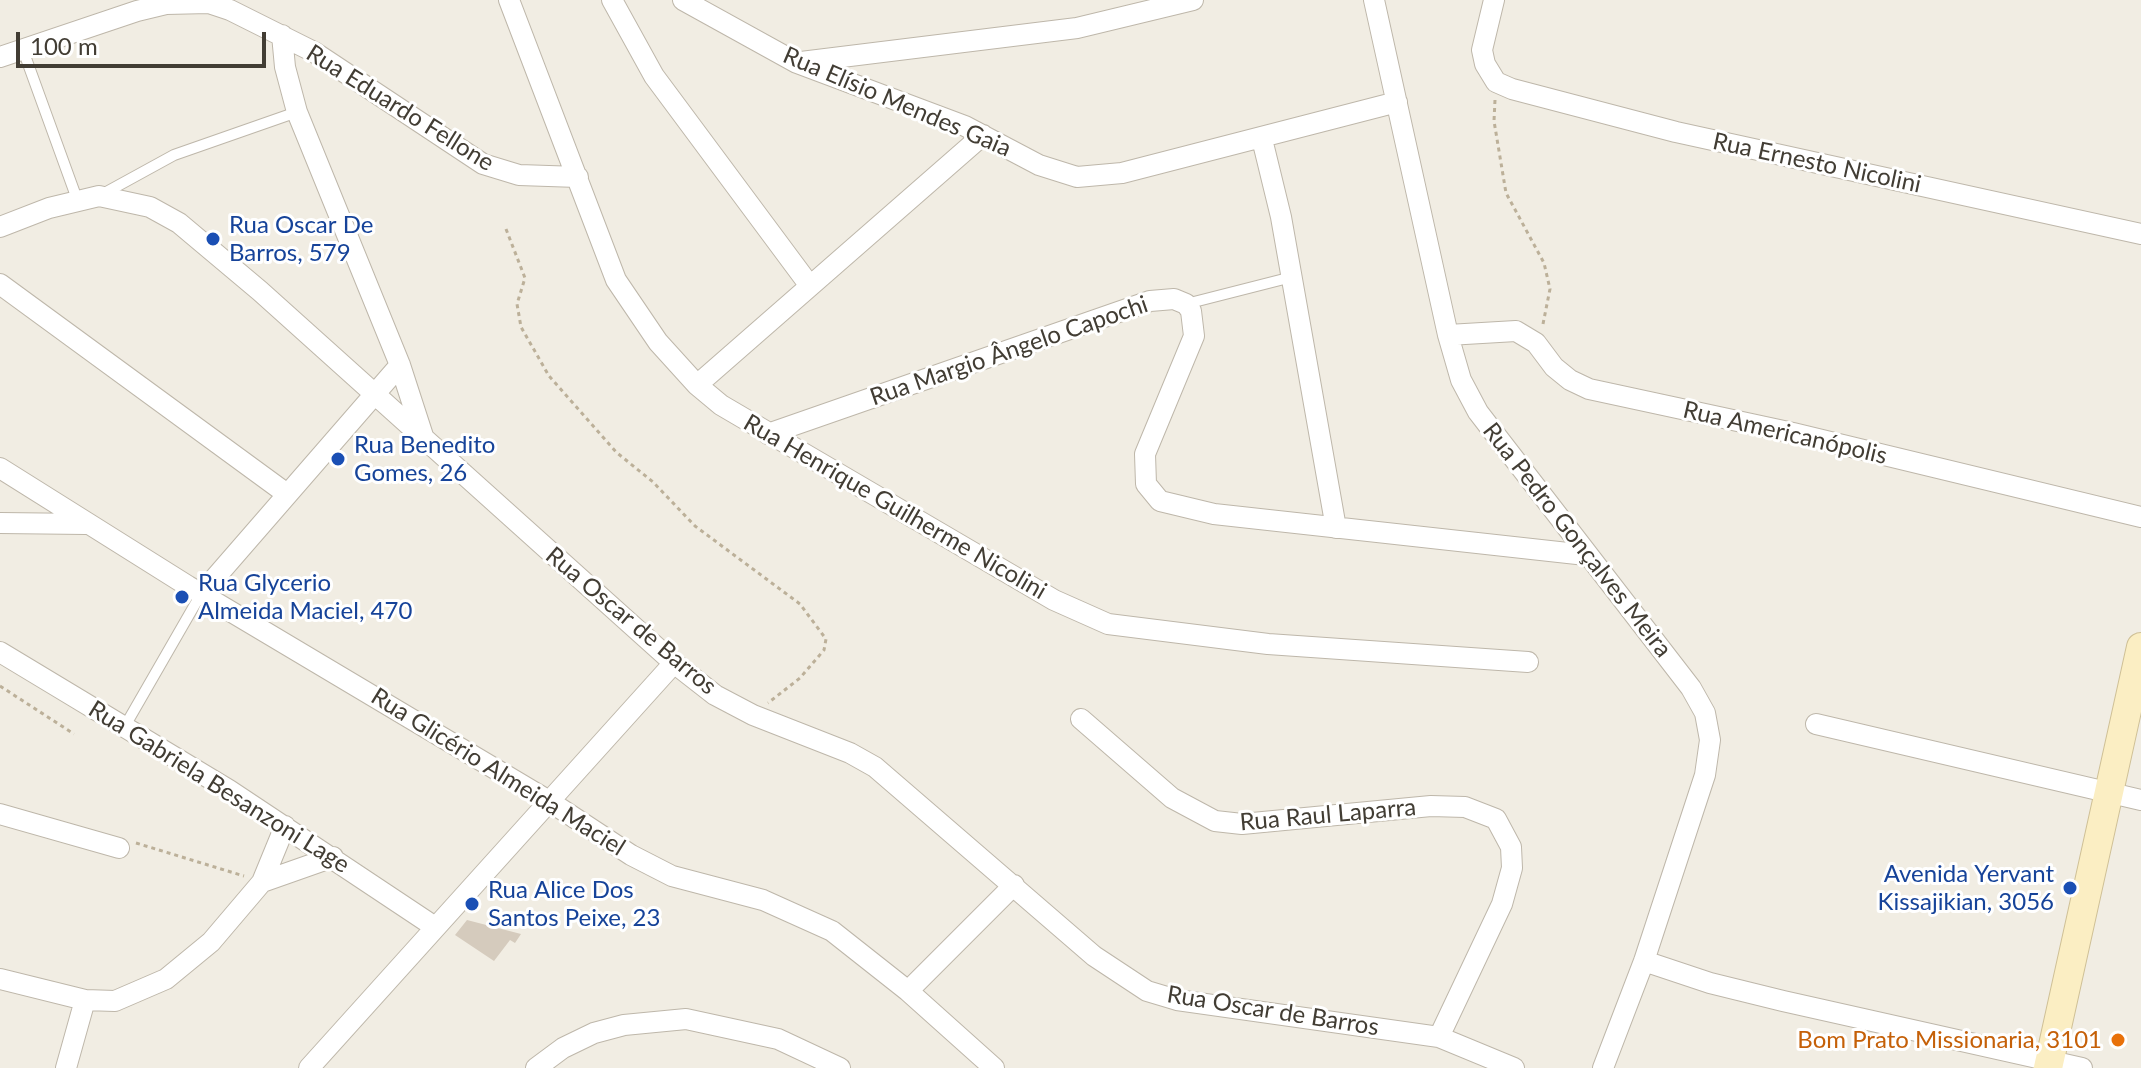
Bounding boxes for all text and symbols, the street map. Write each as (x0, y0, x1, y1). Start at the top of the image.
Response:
scale bar (20, 16, 270, 66)
text: 100 m (30, 31, 98, 60)
street label: Rua Eduardo Fellone (301, 39, 499, 177)
street label: Rua Elísio Mendes Gaia (779, 41, 1015, 163)
street label: Rua Ernesto Nicolini (1710, 127, 1924, 199)
place label: Rua Oscar De Barros, 579 (229, 211, 373, 267)
marker: Rua Oscar De Barros, 579 (204, 230, 222, 248)
street label: Rua Margio Ângelo Capochi (866, 290, 1152, 412)
street label: Rua Americanópolis (1680, 396, 1890, 470)
street label: Rua Henrique Guilherme Nicolini (738, 408, 1052, 606)
street label: Rua Pedro Gonçalves Meira (1477, 417, 1677, 663)
place label: Rua Benedito Gomes, 26 (354, 431, 495, 487)
marker: Rua Benedito Gomes, 26 (329, 450, 347, 468)
street label: Rua Oscar de Barros (540, 541, 722, 701)
place label: Rua Glycerio Almeida Maciel, 470 (198, 569, 412, 625)
marker: Rua Glycerio Almeida Maciel, 470 (173, 588, 191, 606)
street label: Rua Glicério Almeida Maciel (366, 682, 630, 862)
street label: Rua Gabriela Besanzoni Lage (83, 695, 355, 879)
street label: Rua Raul Laparra (1239, 793, 1417, 837)
place label: Avenida Yervant Kissajikian, 3056 (1878, 860, 2054, 916)
place label: Rua Alice Dos Santos Peixe, 23 (488, 876, 660, 932)
marker: Avenida Yervant Kissajikian, 3056 (2061, 879, 2079, 897)
marker: Rua Alice Dos Santos Peixe, 23 (463, 895, 481, 913)
street label: Rua Oscar de Barros (1165, 980, 1381, 1042)
place label: Bom Prato Missionaria, 3101 (1797, 1026, 2102, 1054)
marker: Bom Prato Missionaria, 3101 (2109, 1031, 2127, 1049)

